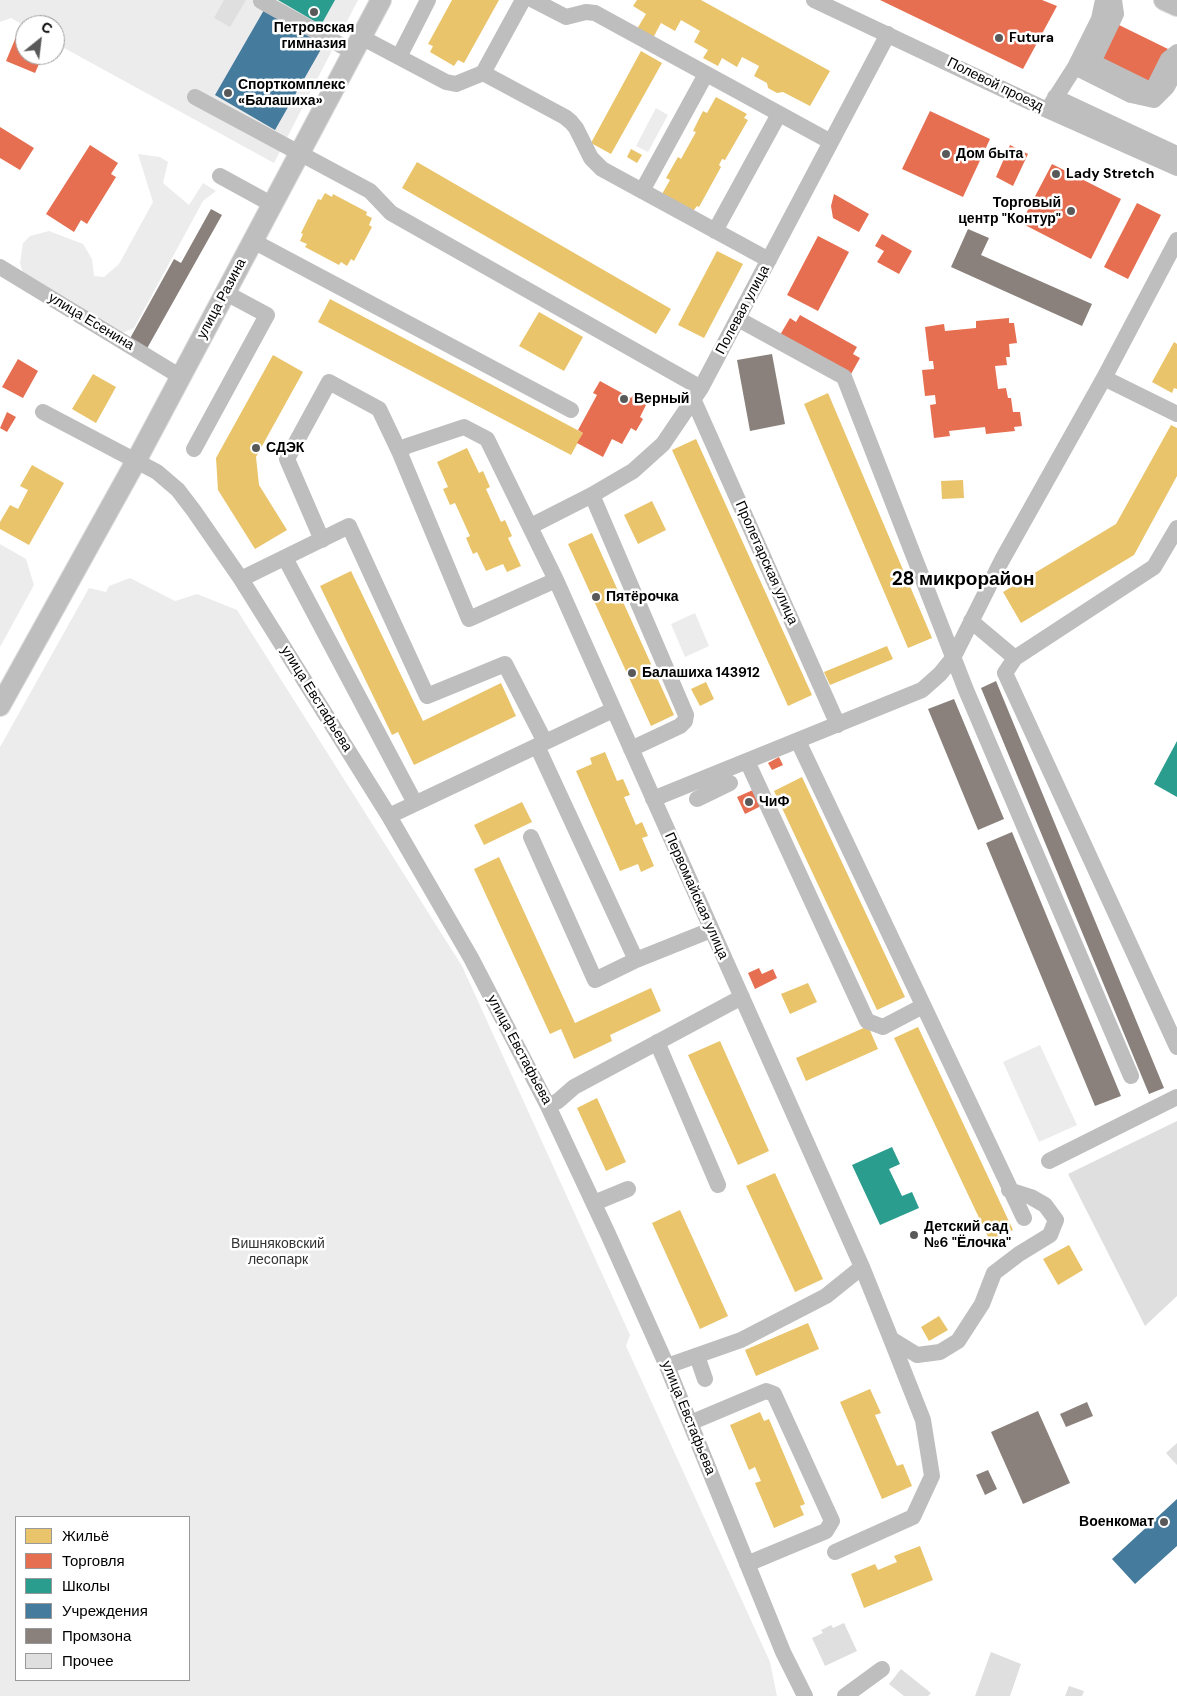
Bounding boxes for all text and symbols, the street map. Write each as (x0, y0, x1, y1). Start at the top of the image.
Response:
marker: Петровская гимназия (308, 6, 320, 18)
north arrow (15, 15, 65, 65)
text: С (38, 17, 56, 38)
place label: Петровская гимназия (274, 20, 354, 52)
place label: Futura (1009, 30, 1054, 46)
marker: Futura (993, 32, 1005, 44)
street label: Полевой проезд (944, 54, 1046, 116)
place label: Спорткомплекс «Балашиха» (238, 77, 345, 110)
marker: Спорткомплекс «Балашиха» (222, 87, 234, 99)
place label: Дом быта (956, 146, 1023, 162)
marker: Дом быта (940, 148, 952, 160)
place label: Lady Stretch (1066, 166, 1154, 182)
marker: Lady Stretch (1050, 168, 1062, 180)
place label: Торговый центр "Контур" (958, 195, 1061, 228)
marker: Торговый центр "Контур" (1065, 205, 1077, 217)
street label: улица Разина (194, 256, 250, 342)
street label: Полевая улица (712, 263, 774, 357)
street label: улица Есенина (45, 290, 137, 354)
place label: Верный (634, 391, 689, 407)
marker: Верный (618, 393, 630, 405)
place label: СДЭК (266, 440, 304, 456)
marker: СДЭК (250, 442, 262, 454)
street label: Пролетарская улица (731, 499, 801, 627)
district label: 28 микрорайон (892, 569, 1034, 591)
place label: Пятёрочка (606, 589, 679, 605)
marker: Пятёрочка (590, 591, 602, 603)
street label: улица Евстафьева (277, 643, 355, 755)
place label: Балашиха 143912 (642, 665, 760, 681)
marker: Балашиха 143912 (626, 667, 638, 679)
place label: ЧиФ (759, 794, 789, 810)
marker: ЧиФ (743, 796, 755, 808)
street label: Первомайская улица (660, 830, 732, 962)
street label: улица Евстафьева (483, 992, 555, 1108)
place label: Детский сад №6 "Ёлочка" (924, 1219, 1011, 1252)
marker: Детский сад №6 "Ёлочка" (908, 1229, 920, 1241)
park label: Вишняковский лесопарк (231, 1236, 325, 1268)
street label: улица Евстафьева (657, 1359, 719, 1477)
place label: Военкомат (1079, 1514, 1154, 1530)
legend (15, 1516, 190, 1681)
marker: Военкомат (1158, 1516, 1170, 1528)
text: Жильё (62, 1526, 109, 1546)
text: Торговля (62, 1551, 125, 1571)
text: Школы (62, 1576, 110, 1596)
text: Учреждения (62, 1601, 148, 1621)
text: Промзона (62, 1626, 131, 1646)
text: Прочее (62, 1651, 114, 1671)

